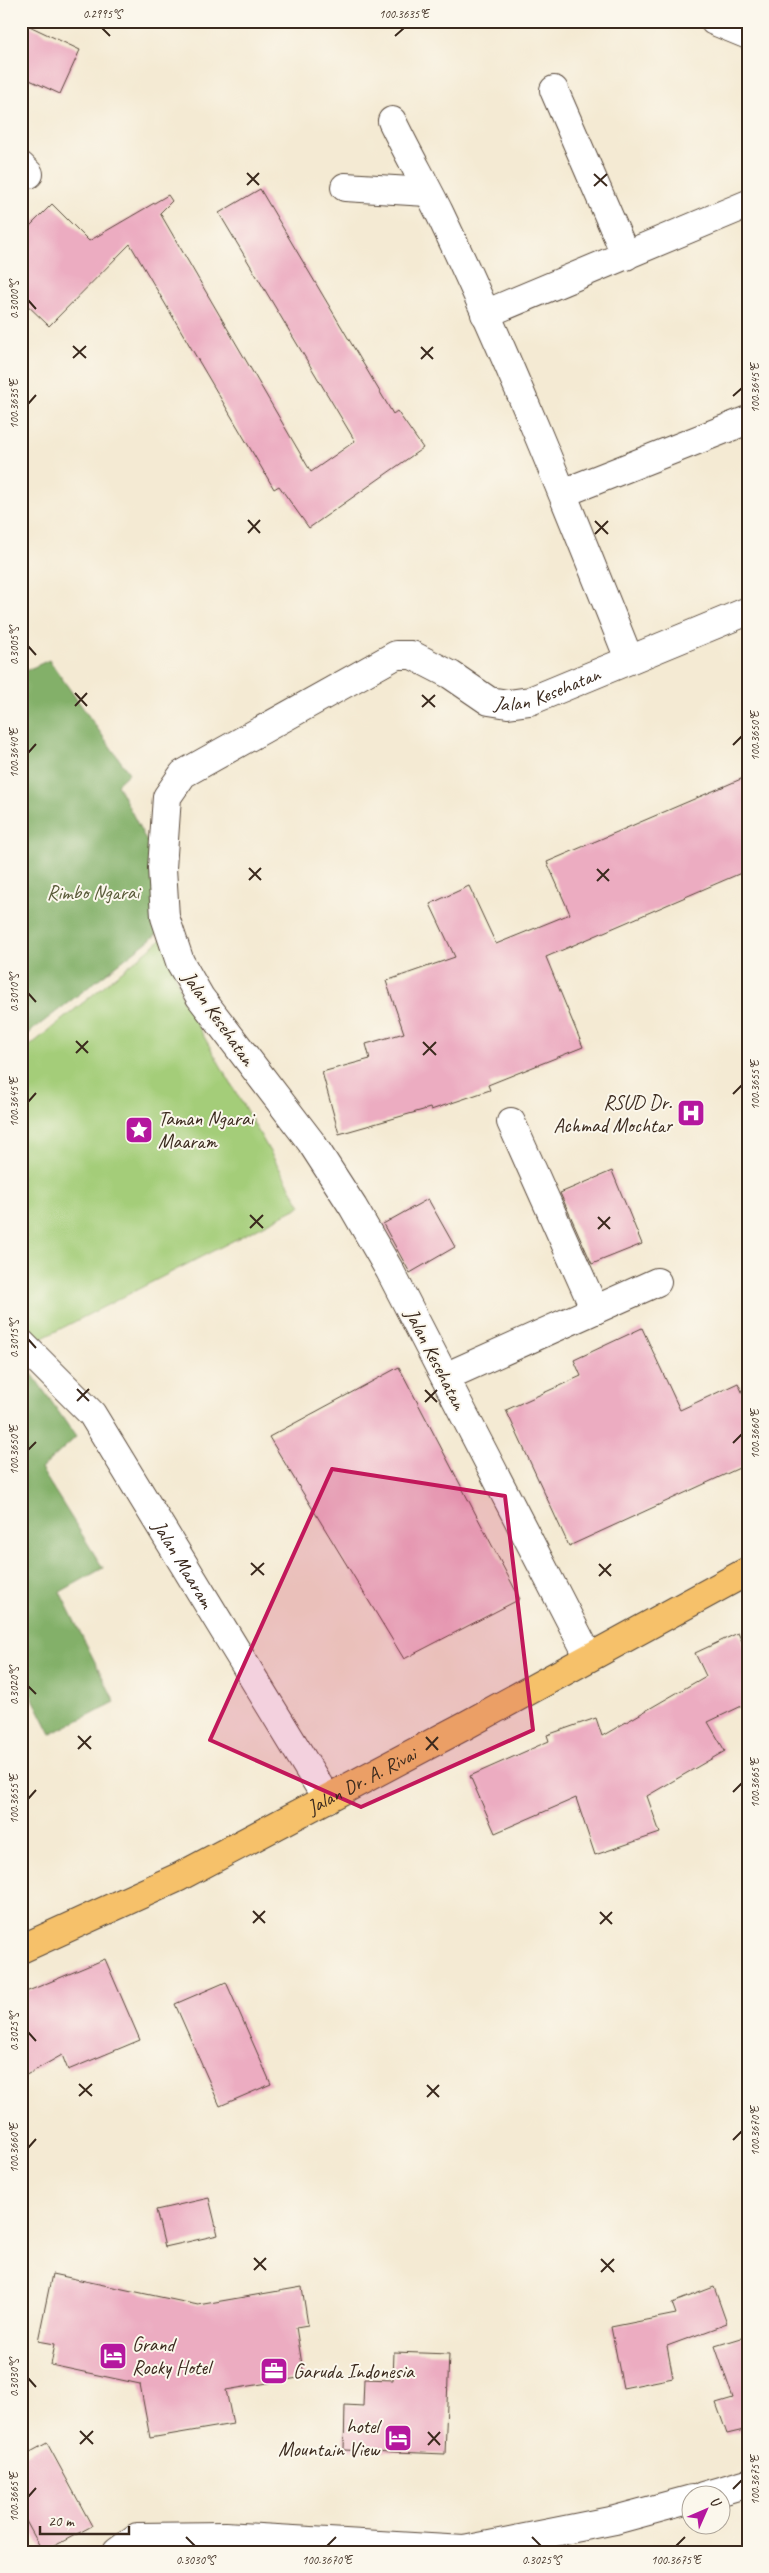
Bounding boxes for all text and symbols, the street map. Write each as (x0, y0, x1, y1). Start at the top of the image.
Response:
text: 0.2995°S (83, 6, 123, 22)
text: 100.3635°E (379, 6, 431, 22)
text: 0.3000°S (6, 279, 22, 319)
text: 100.3645°E (747, 361, 763, 413)
text: 100.3635°E (6, 377, 22, 429)
text: 0.3005°S (6, 625, 22, 665)
street label: Jalan Kesehatan (492, 661, 605, 717)
text: 100.3650°E (747, 709, 763, 761)
text: 100.3640°E (6, 726, 22, 778)
park label: Rimbo Ngarai (47, 880, 141, 905)
street label: Jalan Kesehatan (176, 965, 261, 1071)
text: 0.3010°S (6, 972, 22, 1012)
text: 100.3655°E (747, 1058, 763, 1110)
text: 100.3645°E (6, 1075, 22, 1127)
place label: RSUD Dr. Achmad Mochtar (554, 1090, 674, 1138)
hospital icon: RSUD Dr. Achmad Mochtar (676, 1098, 706, 1128)
place label: Taman Ngarai Maaram (158, 1106, 256, 1154)
place icon: Taman Ngarai Maaram (124, 1115, 154, 1145)
street label: Jalan Kesehatan (399, 1304, 472, 1415)
text: 0.3015°S (6, 1318, 22, 1358)
text: 100.3660°E (747, 1407, 763, 1459)
text: 100.3650°E (6, 1423, 22, 1475)
street label: Jalan Maaram (146, 1515, 220, 1614)
text: 0.3020°S (6, 1665, 22, 1705)
street label: Jalan Dr. A. Rivai (302, 1741, 422, 1820)
text: 100.3665°E (747, 1756, 763, 1808)
text: 100.3655°E (6, 1772, 22, 1824)
text: 0.3025°S (6, 2011, 22, 2051)
text: 100.3670°E (747, 2104, 763, 2156)
text: 100.3660°E (6, 2121, 22, 2173)
place label: Grand Rocky Hotel (132, 2332, 214, 2380)
hotel icon: Grand Rocky Hotel (98, 2341, 128, 2371)
office icon: Garuda Indonesia (259, 2356, 289, 2386)
text: 0.3030°S (6, 2357, 22, 2397)
place label: Garuda Indonesia (293, 2359, 415, 2384)
place label: hotel Mountain View (278, 2414, 383, 2462)
hotel icon: hotel Mountain View (383, 2423, 413, 2453)
text: 100.3675°E (747, 2453, 763, 2505)
text: 100.3665°E (6, 2470, 22, 2522)
north arrow (682, 2486, 732, 2536)
text: U (706, 2493, 726, 2512)
scale bar (40, 2503, 129, 2535)
text: 20 m (48, 2512, 75, 2531)
text: 0.3030°S (176, 2552, 216, 2568)
text: 100.3670°E (302, 2552, 354, 2568)
text: 0.3025°S (522, 2552, 562, 2568)
text: 100.3675°E (651, 2552, 703, 2568)

